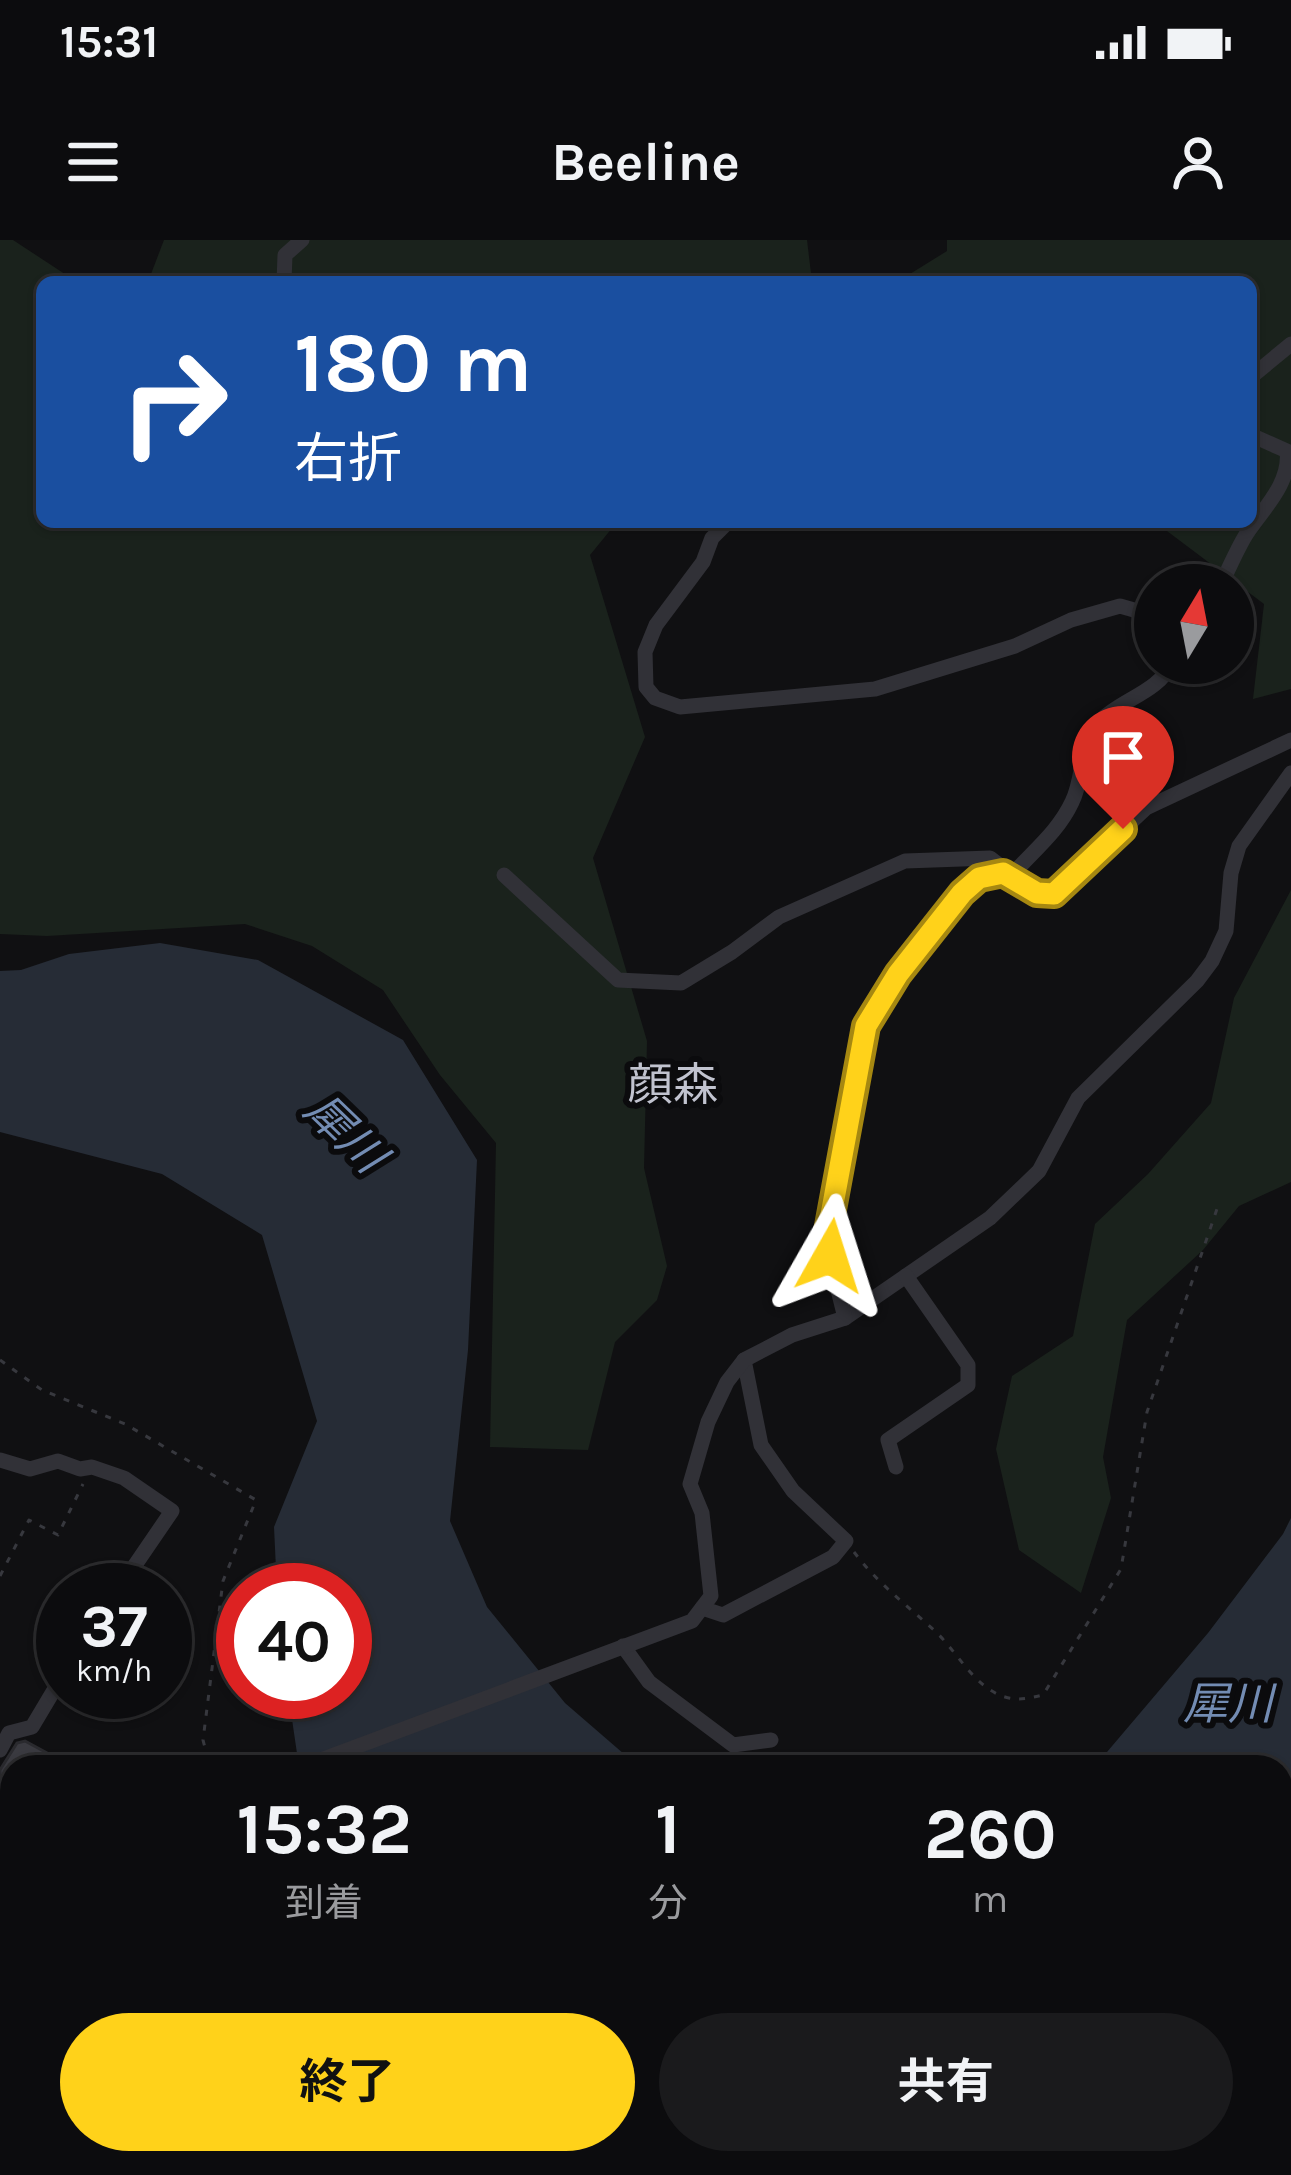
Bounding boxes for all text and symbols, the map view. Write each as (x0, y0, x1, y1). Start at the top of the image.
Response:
text: 15:31 (60, 16, 158, 68)
icon: menu (60, 129, 126, 195)
icon: person (1165, 129, 1231, 195)
text: Beeline (551, 130, 740, 194)
text: 180 m (294, 314, 532, 412)
icon: right (96, 324, 252, 480)
text: 右折 (294, 427, 402, 491)
north arrow (1134, 564, 1254, 684)
map controls (1134, 564, 1254, 684)
pin (1072, 706, 1174, 829)
icon: arrive (1090, 724, 1156, 790)
district label: 顔森 (628, 1059, 718, 1111)
water label: 犀川 (295, 1083, 398, 1186)
position arrow (767, 1193, 893, 1319)
speed limit sign: 40 (216, 1563, 372, 1719)
text: 37 (80, 1591, 148, 1661)
text: km/h (76, 1653, 152, 1689)
water label: 犀川 (1183, 1678, 1277, 1730)
text: 15:32 (236, 1787, 412, 1871)
text: 1 (655, 1787, 681, 1871)
text: 260 (924, 1792, 1057, 1876)
text: m (972, 1876, 1008, 1922)
text: 到着 (285, 1880, 363, 1926)
text: 分 (648, 1880, 687, 1926)
button: 終了 (60, 2013, 635, 2151)
button: 共有 (659, 2013, 1233, 2151)

